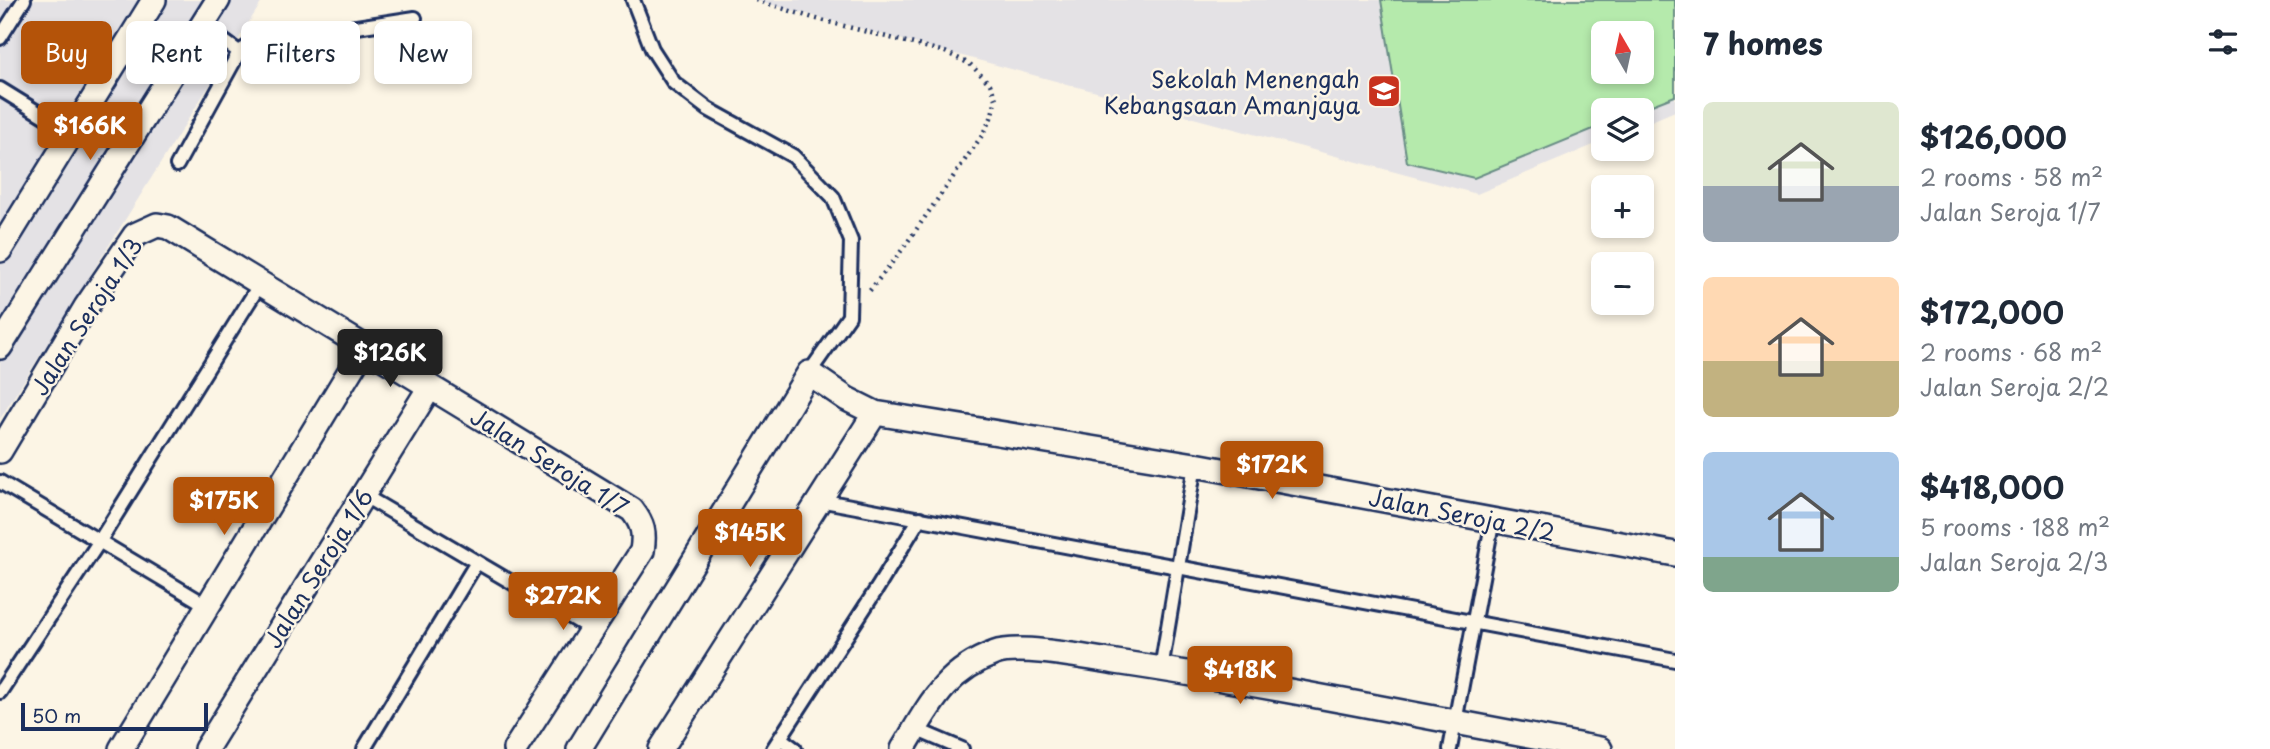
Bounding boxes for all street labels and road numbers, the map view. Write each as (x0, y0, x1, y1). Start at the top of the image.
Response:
street label: Jalan Seroja 1/3 (22, 230, 150, 402)
street label: Jalan Seroja 1/7 (464, 398, 636, 524)
street label: Jalan Seroja 2/2 (1366, 479, 1558, 549)
street label: Jalan Seroja 1/6 (255, 481, 381, 655)

